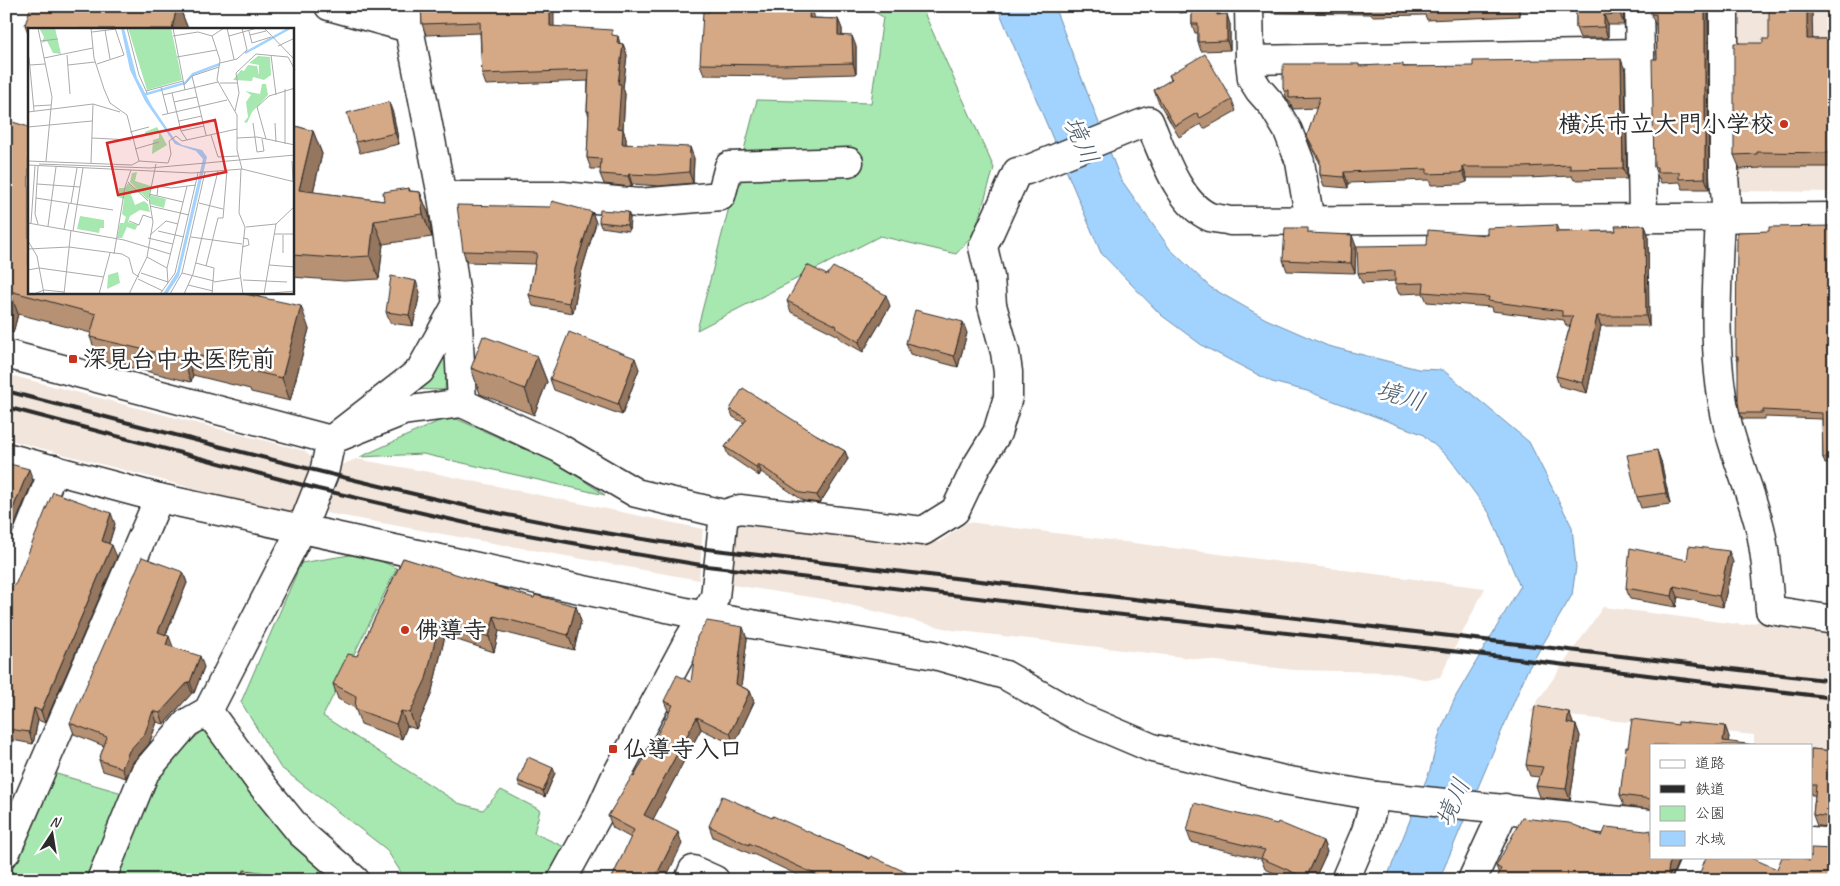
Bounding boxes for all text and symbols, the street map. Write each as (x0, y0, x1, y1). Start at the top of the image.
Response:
inset map (28, 28, 294, 294)
place label: 横浜市立大門小学校 (1558, 109, 1774, 139)
water label: 境川 (1056, 111, 1106, 170)
marker: 横浜市立大門小学校 (1778, 118, 1790, 130)
place label: 深見台中央医院前 (83, 344, 275, 374)
marker: 深見台中央医院前 (67, 353, 79, 365)
water label: 境川 (1372, 373, 1429, 419)
place label: 佛導寺 (415, 615, 487, 645)
marker: 佛導寺 (399, 624, 411, 636)
place label: 仏導寺入口 (623, 734, 743, 764)
marker: 仏導寺入口 (607, 743, 619, 755)
legend (1650, 744, 1812, 858)
text: 道路 (1695, 754, 1725, 773)
water label: 境川 (1428, 773, 1478, 832)
text: 鉄道 (1695, 780, 1725, 799)
text: 公園 (1695, 804, 1725, 823)
north arrow (28, 808, 78, 858)
text: N (49, 813, 63, 831)
text: 水域 (1695, 830, 1725, 849)

